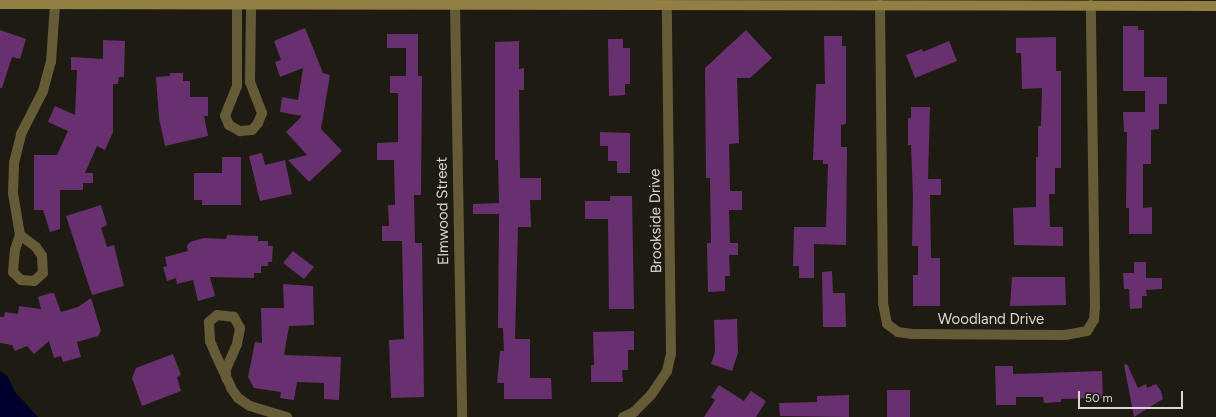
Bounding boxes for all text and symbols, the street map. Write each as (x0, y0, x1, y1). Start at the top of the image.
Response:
street label: Elmwood Street (433, 157, 453, 265)
street label: Brookside Drive (646, 168, 666, 274)
street label: Woodland Drive (938, 311, 1044, 329)
scale bar (1080, 383, 1185, 409)
text: 50 m (1085, 391, 1113, 405)

